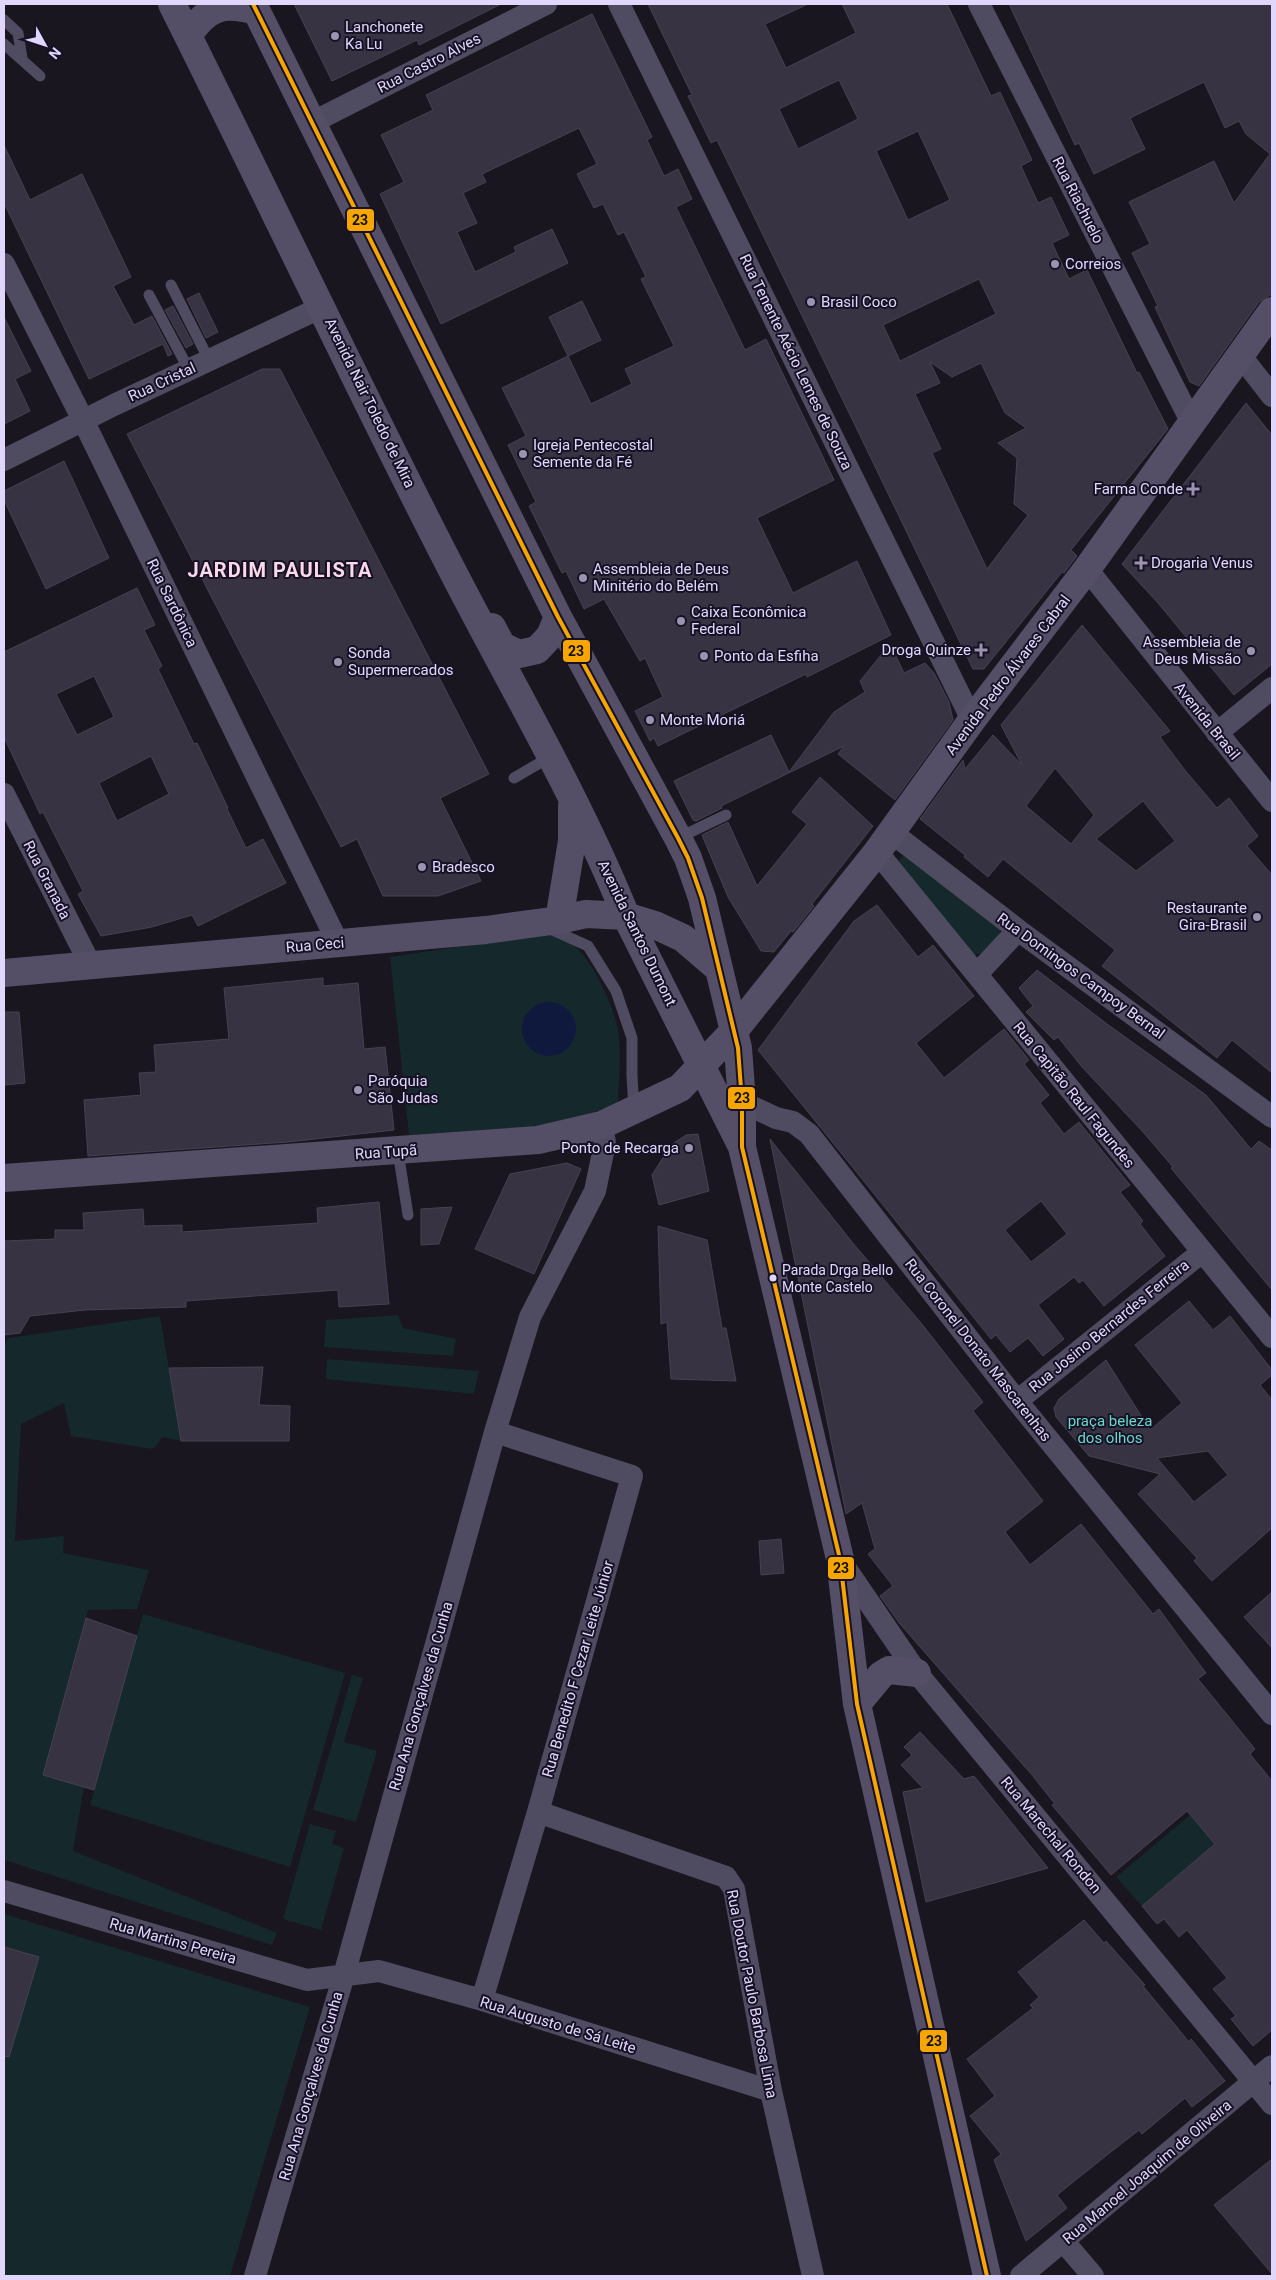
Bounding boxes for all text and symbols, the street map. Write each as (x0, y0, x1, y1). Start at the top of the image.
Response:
place label: Lanchonete Ka Lu (345, 18, 423, 53)
north arrow (20, 20, 70, 70)
street label: Rua Castro Alves (374, 29, 484, 97)
marker: Lanchonete Ka Lu (329, 30, 341, 42)
text: N (46, 44, 64, 62)
street label: Rua Riachuelo (1048, 154, 1108, 246)
line badge: 23 (346, 208, 375, 232)
text: 23 (352, 212, 368, 228)
street label: Rua Tenente Aécio Lemes de Souza (736, 251, 856, 473)
place label: Correios (1065, 255, 1121, 273)
marker: Correios (1049, 258, 1061, 270)
place label: Brasil Coco (821, 293, 897, 311)
marker: Brasil Coco (805, 296, 817, 308)
street label: Avenida Nair Toledo de Mira (321, 315, 419, 491)
street label: Rua Cristal (125, 359, 199, 405)
place label: Igreja Pentecostal Semente da Fé (533, 436, 653, 471)
marker: Igreja Pentecostal Semente da Fé (517, 448, 529, 460)
place label: Farma Conde (1094, 480, 1183, 498)
marker: Farma Conde (1187, 483, 1199, 495)
place label: Drogaria Venus (1151, 554, 1253, 572)
street label: Rua Sardônica (143, 556, 201, 650)
marker: Drogaria Venus (1135, 557, 1147, 569)
district label: JARDIM PAULISTA (187, 558, 373, 582)
place label: Assembleia de Deus Minitério do Belém (593, 560, 729, 595)
marker: Assembleia de Deus Minitério do Belém (577, 572, 589, 584)
street label: Avenida Pedro Álvares Cabral (942, 591, 1074, 759)
place label: Caixa Econômica Federal (691, 603, 806, 638)
marker: Caixa Econômica Federal (675, 615, 687, 627)
place label: Assembleia de Deus Missão (1143, 633, 1241, 668)
line badge: 23 (562, 639, 591, 663)
place label: Droga Quinze (882, 641, 971, 659)
text: 23 (568, 643, 584, 659)
place label: Sonda Supermercados (348, 644, 453, 679)
marker: Droga Quinze (975, 644, 987, 656)
marker: Assembleia de Deus Missão (1245, 645, 1257, 657)
place label: Ponto da Esfiha (714, 647, 819, 665)
marker: Ponto da Esfiha (698, 650, 710, 662)
marker: Sonda Supermercados (332, 656, 344, 668)
street label: Avenida Brasil (1170, 679, 1244, 763)
place label: Monte Moriá (660, 711, 745, 729)
marker: Monte Moriá (644, 714, 656, 726)
street label: Rua Granada (20, 838, 74, 922)
street label: Avenida Santos Dumont (594, 857, 680, 1009)
place label: Bradesco (432, 858, 495, 876)
marker: Bradesco (416, 861, 428, 873)
place label: Restaurante Gira-Brasil (1167, 899, 1247, 934)
street label: Rua Domingos Campoy Bernal (994, 909, 1168, 1043)
marker: Restaurante Gira-Brasil (1251, 911, 1263, 923)
street label: Rua Ceci (285, 933, 345, 957)
street label: Rua Capitão Raul Fagundes (1009, 1018, 1139, 1172)
place label: Paróquia São Judas (368, 1072, 438, 1107)
marker: Paróquia São Judas (352, 1084, 364, 1096)
line badge: 23 (727, 1086, 756, 1110)
text: 23 (734, 1090, 750, 1106)
place label: Ponto de Recarga (561, 1139, 679, 1157)
street label: Rua Tupã (354, 1141, 418, 1163)
marker: Ponto de Recarga (683, 1142, 695, 1154)
street label: Rua Coronel Donato Mascarenhas (901, 1255, 1055, 1445)
street label: Rua Josino Bernardes Ferreira (1025, 1256, 1193, 1396)
place label: Parada Drga Bello Monte Castelo (782, 1262, 893, 1295)
marker: Parada Drga Bello Monte Castelo (768, 1273, 778, 1283)
park label: praça beleza dos olhos (1068, 1412, 1152, 1447)
line badge: 23 (827, 1556, 855, 1580)
street label: Rua Benedito F Cezar Leite Júnior (538, 1559, 618, 1779)
text: 23 (833, 1560, 849, 1576)
street label: Rua Ana Gonçalves da Cunha (385, 1599, 457, 1793)
street label: Rua Marechal Rondon (997, 1773, 1105, 1897)
street label: Rua Doutor Paulo Barbosa Lima (723, 1888, 781, 2100)
street label: Rua Martins Pereira (107, 1914, 239, 1968)
street label: Rua Ana Gonçalves da Cunha (275, 1989, 347, 2183)
street label: Rua Augusto de Sá Leite (478, 1993, 638, 2057)
line badge: 23 (919, 2029, 948, 2053)
text: 23 (926, 2033, 942, 2049)
street label: Rua Manoel Joaquim de Oliveira (1059, 2096, 1235, 2248)

